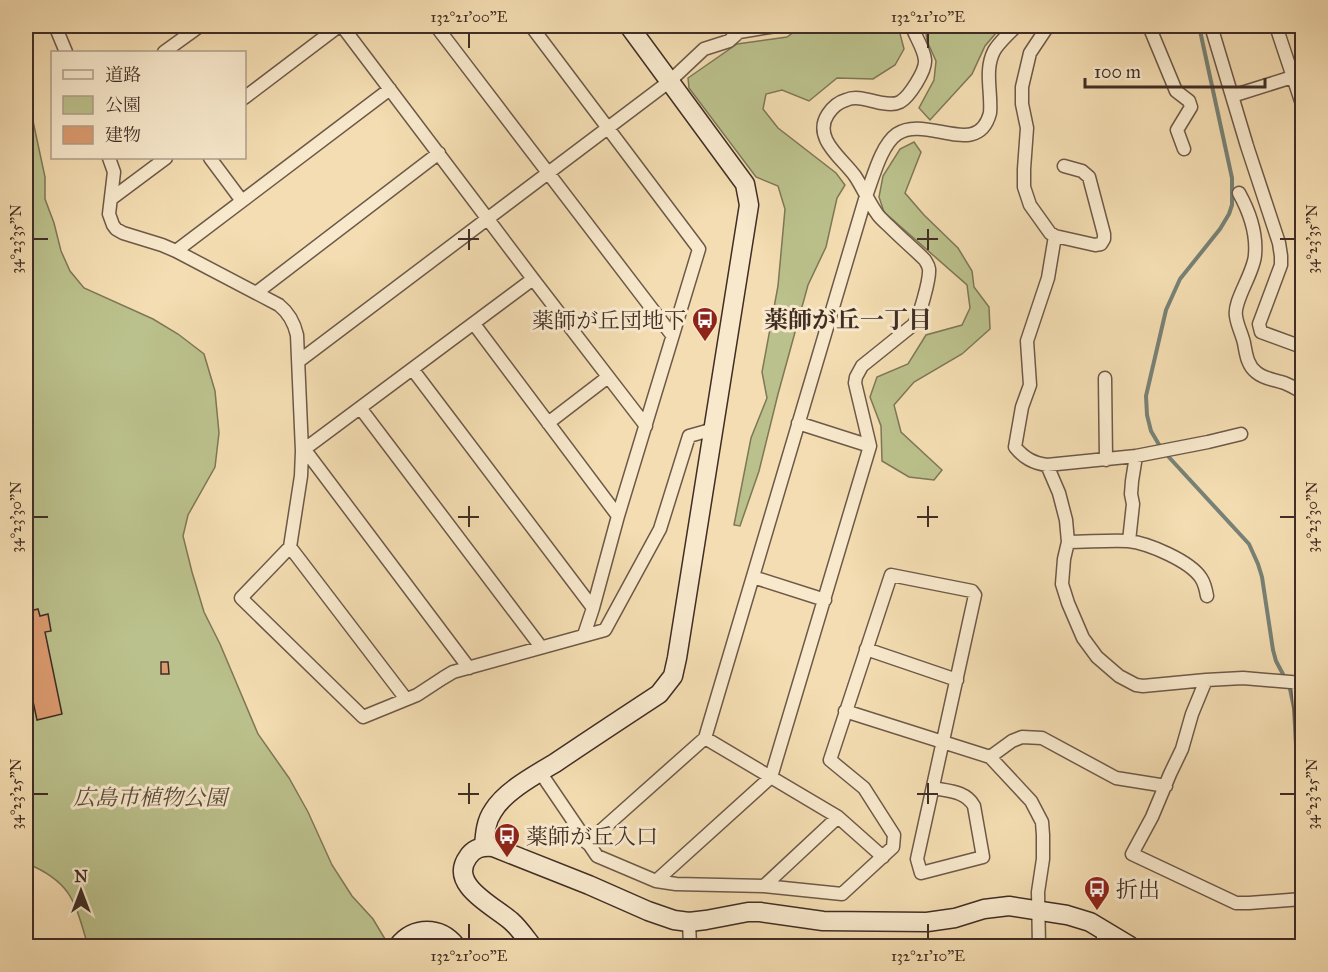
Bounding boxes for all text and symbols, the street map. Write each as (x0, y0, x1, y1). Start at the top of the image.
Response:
text: 132°21'00"E (431, 8, 508, 26)
text: 132°21'10"E (891, 8, 965, 26)
legend (51, 51, 246, 159)
scale bar (1085, 51, 1265, 89)
text: 100 m (1094, 61, 1141, 83)
text: 道路 (105, 64, 141, 86)
text: 公園 (105, 94, 141, 116)
text: 建物 (105, 124, 141, 146)
text: 34°23'35"N (7, 204, 25, 274)
text: 34°23'35"N (1303, 204, 1321, 274)
bus stop icon: 薬師が丘団地下 (690, 305, 720, 343)
district label: 薬師が丘一丁目 (764, 305, 932, 335)
place label: 薬師が丘団地下 (532, 307, 686, 334)
text: 34°23'30"N (7, 481, 25, 553)
text: 34°23'30"N (1303, 481, 1321, 553)
text: 34°23'25"N (7, 758, 25, 829)
text: 34°23'25"N (1303, 758, 1321, 829)
park label: 広島市植物公園 (73, 784, 230, 811)
bus stop icon: 薬師が丘入口 (492, 821, 522, 859)
place label: 薬師が丘入口 (526, 823, 658, 850)
north arrow (51, 861, 111, 921)
text: N (74, 867, 88, 886)
bus stop icon: 折出 (1082, 874, 1112, 912)
place label: 折出 (1116, 876, 1160, 903)
text: 132°21'00"E (431, 947, 508, 965)
text: 132°21'10"E (891, 947, 965, 965)

